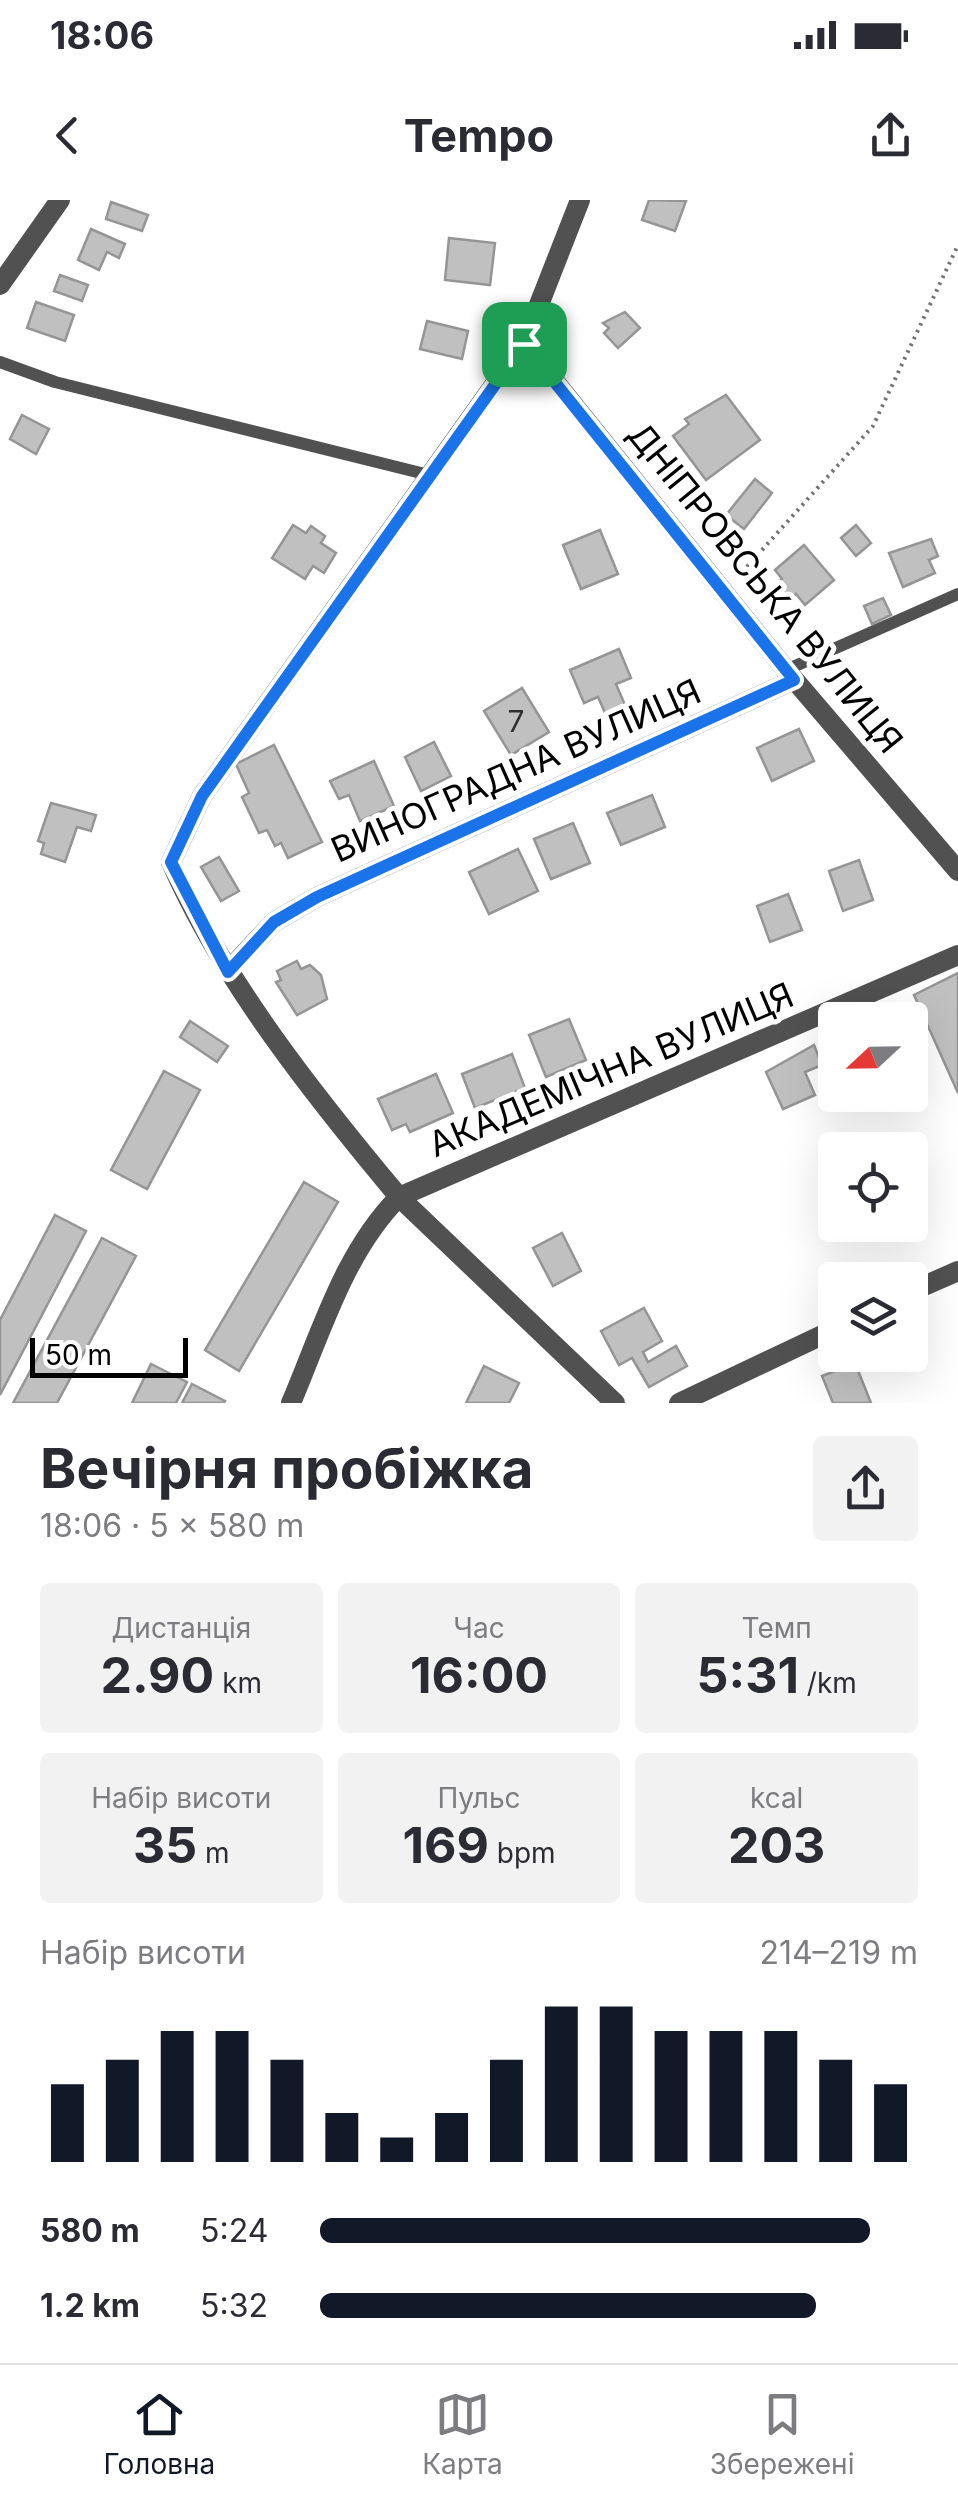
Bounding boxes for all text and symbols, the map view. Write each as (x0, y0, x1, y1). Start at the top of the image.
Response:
text: 18:06 (50, 12, 154, 58)
icon: back (40, 108, 95, 163)
text: Tempo (404, 108, 554, 163)
icon: share (863, 108, 918, 163)
pin (482, 302, 567, 387)
icon: arrive (497, 317, 552, 372)
street label: ДНІПРОВСЬКА ВУЛИЦЯ (619, 414, 912, 761)
street label: ВИНОГРАДНА ВУЛИЦЯ (324, 670, 707, 871)
house number: 7 (508, 703, 524, 739)
street label: АКАДЕМІЧНА ВУЛИЦЯ (422, 973, 799, 1165)
north arrow (818, 1002, 928, 1112)
map controls (818, 1002, 928, 1372)
button: locate (818, 1132, 928, 1242)
button: layers (818, 1262, 928, 1372)
scale bar (30, 1333, 188, 1378)
text: 50 m (45, 1338, 112, 1372)
text: Вечірня пробіжка (40, 1435, 534, 1501)
button: share (813, 1436, 918, 1541)
text: 18:06 · 5 × 580 m (40, 1506, 304, 1545)
text: Дистанція (111, 1611, 251, 1645)
text: Час (453, 1611, 505, 1645)
text: Темп (742, 1611, 812, 1645)
text: 2.90 (101, 1645, 214, 1705)
text: 16:00 (410, 1645, 548, 1705)
text: 5:31 (696, 1645, 799, 1705)
text: km (214, 1666, 262, 1700)
text: /km (799, 1666, 857, 1700)
text: Набір висоти (91, 1781, 271, 1815)
text: Пульс (437, 1781, 521, 1815)
text: kcal (750, 1781, 803, 1815)
text: 35 (133, 1815, 197, 1875)
text: 169 (402, 1815, 489, 1875)
text: 203 (728, 1815, 825, 1875)
text: m (197, 1836, 230, 1870)
text: bpm (489, 1836, 556, 1870)
text: Набір висоти (40, 1933, 246, 1972)
text: 214–219 m (759, 1933, 918, 1972)
text: 580 m (40, 2211, 140, 2250)
text: 5:24 (200, 2211, 268, 2250)
text: 1.2 km (40, 2286, 140, 2325)
text: 5:32 (200, 2286, 268, 2325)
tab: Головна (103, 2387, 215, 2481)
tab: Карта (422, 2387, 503, 2481)
tab: Збережені (710, 2387, 854, 2481)

